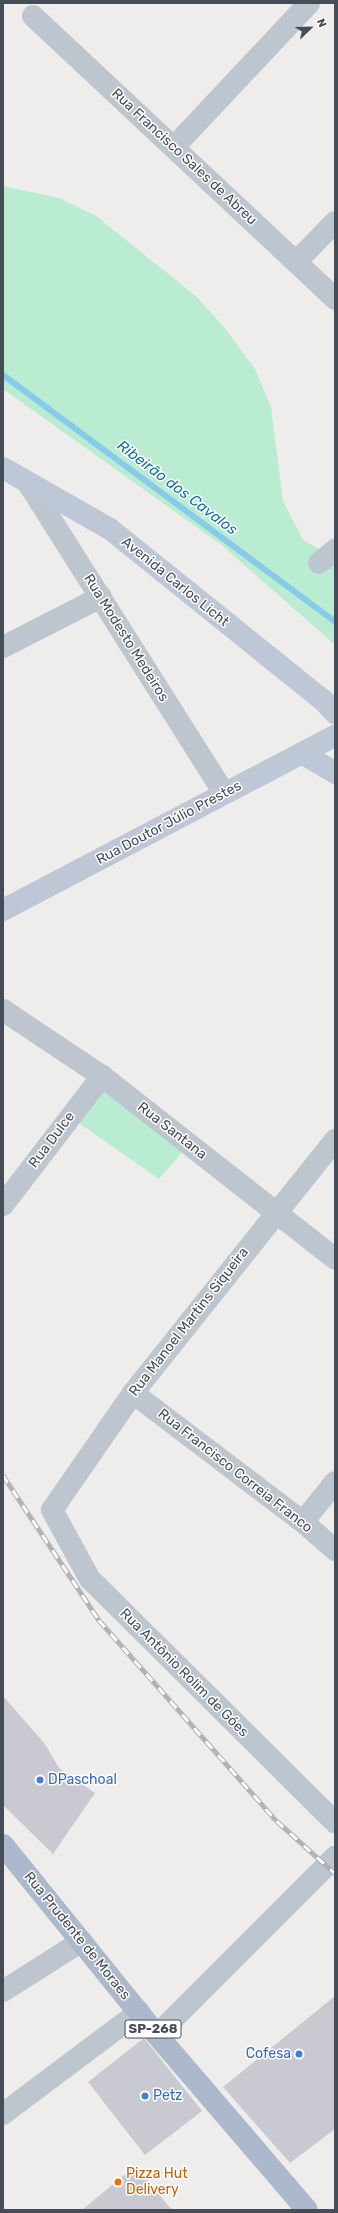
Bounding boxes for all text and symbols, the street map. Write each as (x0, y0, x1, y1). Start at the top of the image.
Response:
north arrow (290, 8, 330, 48)
text: N (314, 17, 329, 29)
street label: Rua Francisco Sales de Abreu (108, 85, 260, 229)
water label: Ribeirão dos Cavalos (113, 437, 241, 539)
street label: Avenida Carlos Licht (118, 534, 232, 630)
street label: Rua Modesto Medeiros (80, 571, 172, 705)
street label: Rua Doutor Júlio Prestes (93, 778, 245, 868)
street label: Rua Santana (134, 1099, 210, 1163)
street label: Rua Dulce (25, 1109, 79, 1171)
street label: Rua Manoel Martins Siqueira (126, 1244, 252, 1400)
street label: Rua Francisco Correia Franco (155, 1406, 315, 1536)
street label: Rua Antônio Rolim de Góes (116, 1605, 252, 1741)
place label: DPaschoal (48, 1772, 117, 1788)
marker: DPaschoal (35, 1775, 45, 1785)
street label: Rua Prudente de Moraes (20, 1869, 134, 2003)
road number: SP-268 (124, 2018, 182, 2040)
place label: Cofesa (246, 2046, 291, 2062)
marker: Cofesa (294, 2049, 304, 2059)
place label: Petz (153, 2088, 182, 2104)
marker: Petz (140, 2091, 150, 2101)
place label: Pizza Hut Delivery (126, 2166, 188, 2198)
marker: Pizza Hut Delivery (113, 2177, 123, 2187)

